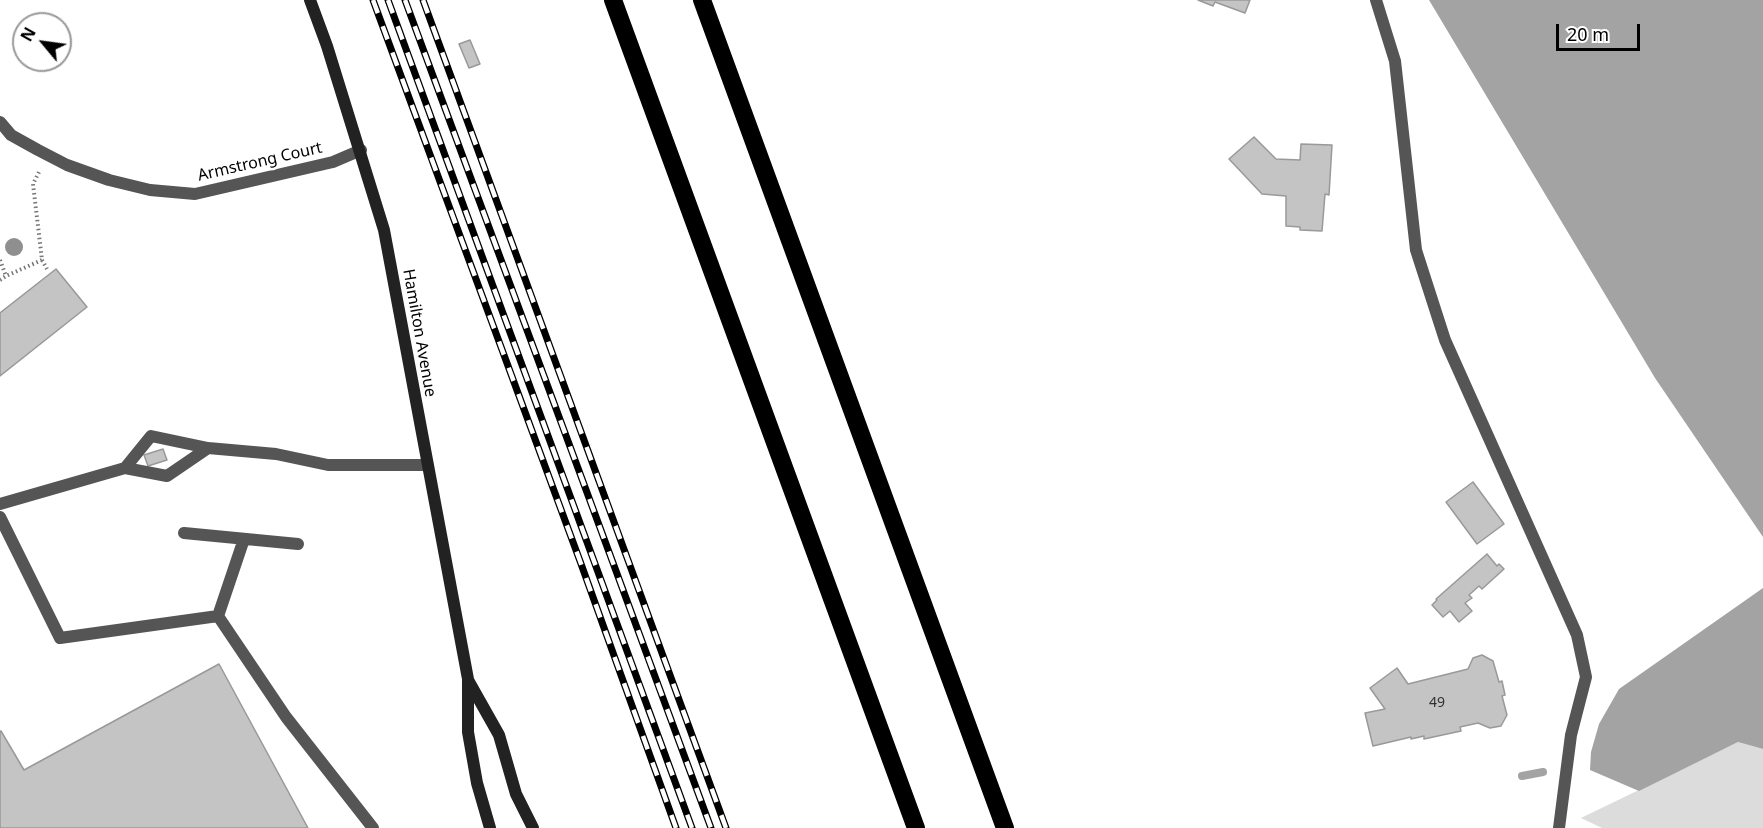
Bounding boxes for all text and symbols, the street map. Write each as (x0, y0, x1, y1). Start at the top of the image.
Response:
north arrow (12, 12, 72, 72)
scale bar (1559, 12, 1643, 50)
text: 20 m (1567, 22, 1609, 46)
text: N (15, 23, 41, 45)
street label: Armstrong Court (196, 138, 324, 186)
street label: Hamilton Avenue (398, 267, 440, 399)
house number: 49 (1429, 695, 1445, 711)

